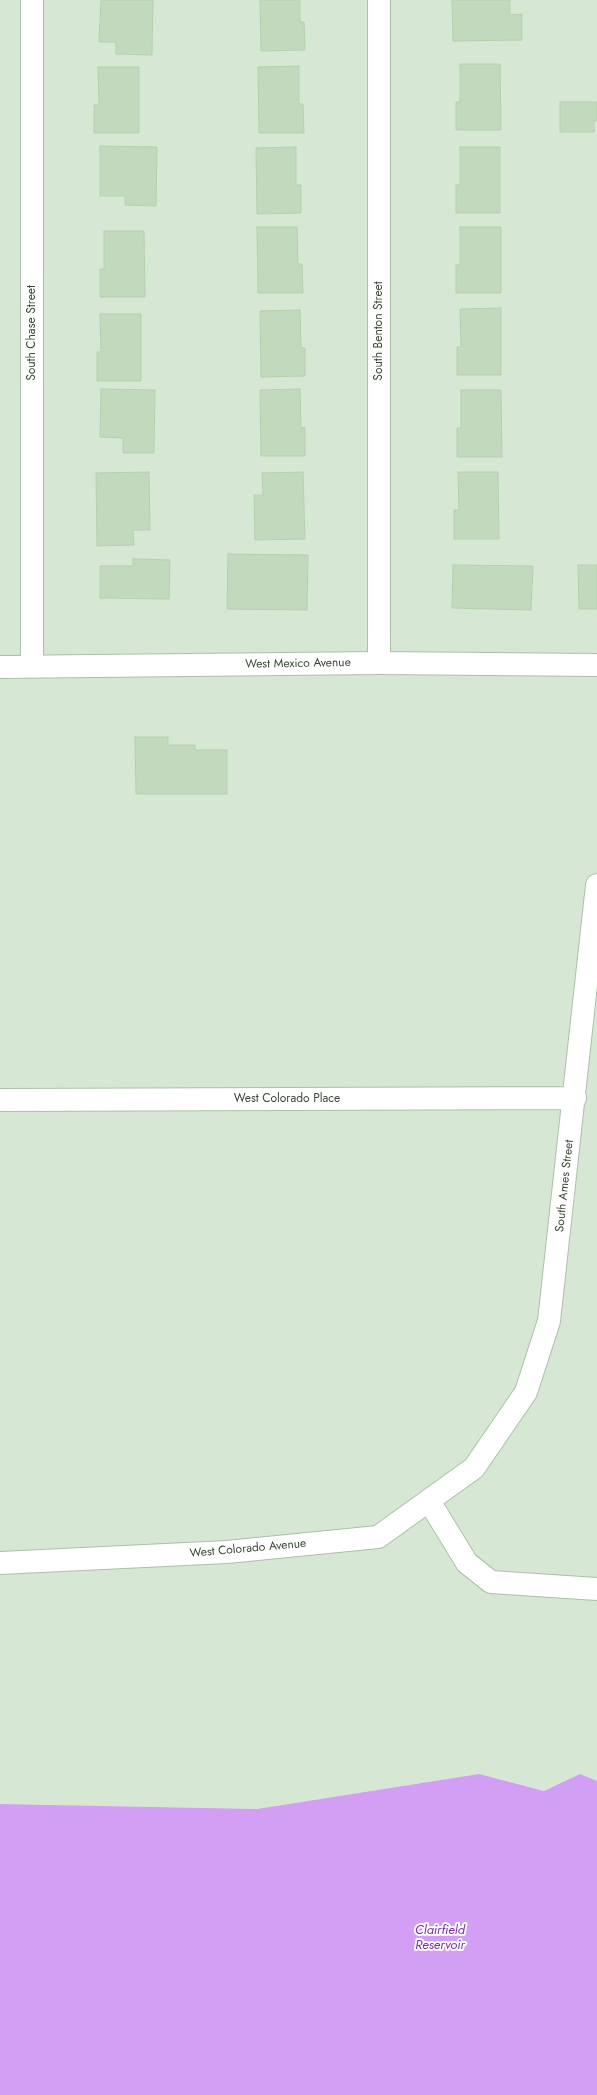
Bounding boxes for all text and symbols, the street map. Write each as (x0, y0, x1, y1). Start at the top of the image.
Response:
street label: South Benton Street (372, 281, 386, 381)
street label: South Chase Street (25, 285, 39, 381)
street label: West Mexico Avenue (245, 656, 351, 672)
street label: West Colorado Place (234, 1092, 340, 1106)
street label: South Ames Street (553, 1139, 577, 1233)
street label: West Colorado Avenue (189, 1537, 307, 1561)
water label: Clairfield Reservoir (415, 1923, 465, 1954)

